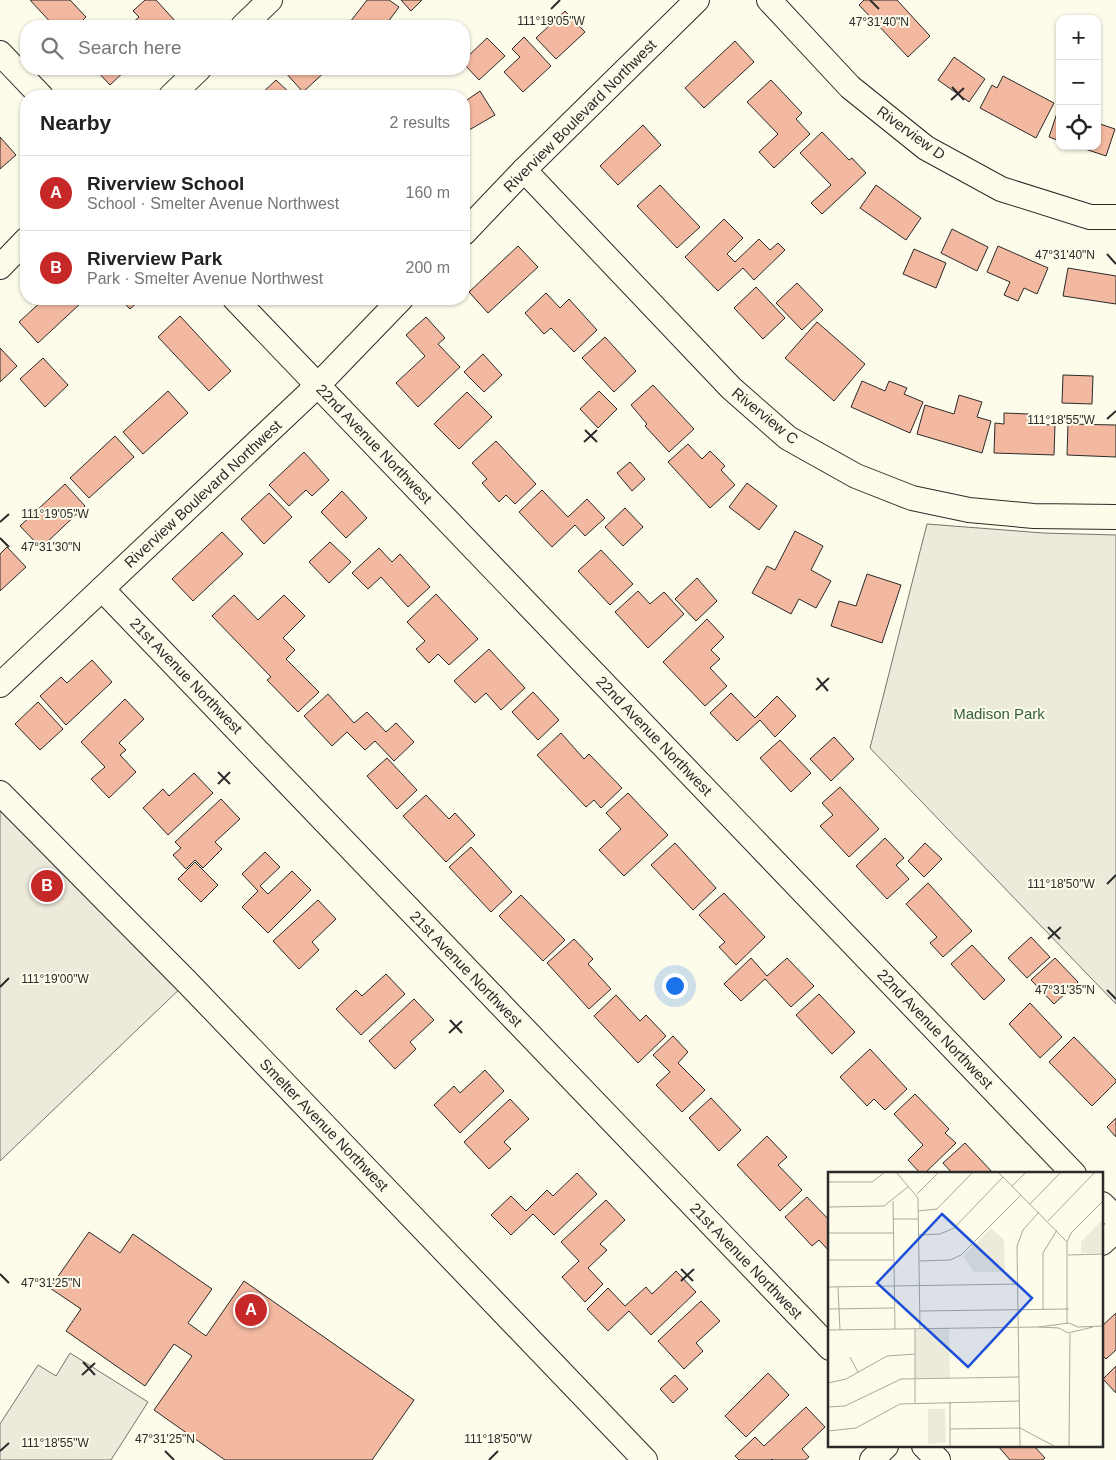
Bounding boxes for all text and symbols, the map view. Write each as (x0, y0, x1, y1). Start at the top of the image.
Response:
text: 111°19'05"W (517, 14, 585, 28)
text: 47°31'40"N (849, 15, 909, 29)
map controls (1056, 15, 1101, 150)
button: + (1056, 15, 1101, 60)
search box (20, 20, 470, 75)
icon: search (38, 34, 66, 62)
street label: Riverview Boulevard Northwest (500, 35, 660, 195)
text: Search here (78, 37, 182, 58)
button: − (1056, 60, 1101, 105)
street label: Riverview D (874, 102, 949, 163)
button: locate (1056, 105, 1101, 150)
text: Nearby (40, 111, 111, 134)
text: 2 results (390, 114, 450, 131)
text: Riverview School (87, 173, 244, 194)
text: A (50, 184, 62, 201)
text: 160 m (406, 184, 450, 201)
text: School · Smelter Avenue Northwest (87, 195, 339, 212)
text: Riverview Park (87, 248, 222, 269)
text: 47°31'40"N (1035, 248, 1095, 262)
text: B (50, 259, 62, 276)
text: 200 m (406, 259, 450, 276)
text: Park · Smelter Avenue Northwest (87, 270, 323, 287)
street label: 22nd Avenue Northwest (313, 381, 436, 507)
street label: Riverview C (729, 384, 802, 447)
text: 111°18'55"W (1027, 413, 1095, 427)
street label: Riverview Boulevard Northwest (121, 416, 285, 571)
text: 111°19'05"W (21, 507, 89, 521)
text: 47°31'30"N (21, 540, 81, 554)
street label: 21st Avenue Northwest (127, 614, 247, 738)
street label: 22nd Avenue Northwest (593, 673, 716, 799)
park label: Madison Park (953, 705, 1045, 722)
pin: B (31, 867, 63, 905)
text: 111°18'50"W (1027, 877, 1095, 891)
street label: 21st Avenue Northwest (407, 907, 527, 1031)
street label: 22nd Avenue Northwest (874, 966, 997, 1092)
text: 111°19'00"W (21, 972, 89, 986)
your location (662, 973, 688, 999)
text: 47°31'35"N (1035, 983, 1095, 997)
street label: Smelter Avenue Northwest (257, 1055, 393, 1195)
inset map (828, 1172, 1104, 1448)
street label: 21st Avenue Northwest (687, 1199, 807, 1323)
text: 47°31'25"N (21, 1276, 81, 1290)
pin: A (235, 1291, 267, 1329)
text: 47°31'25"N (135, 1432, 195, 1446)
text: 111°18'50"W (464, 1432, 532, 1446)
text: 111°18'55"W (21, 1436, 89, 1450)

